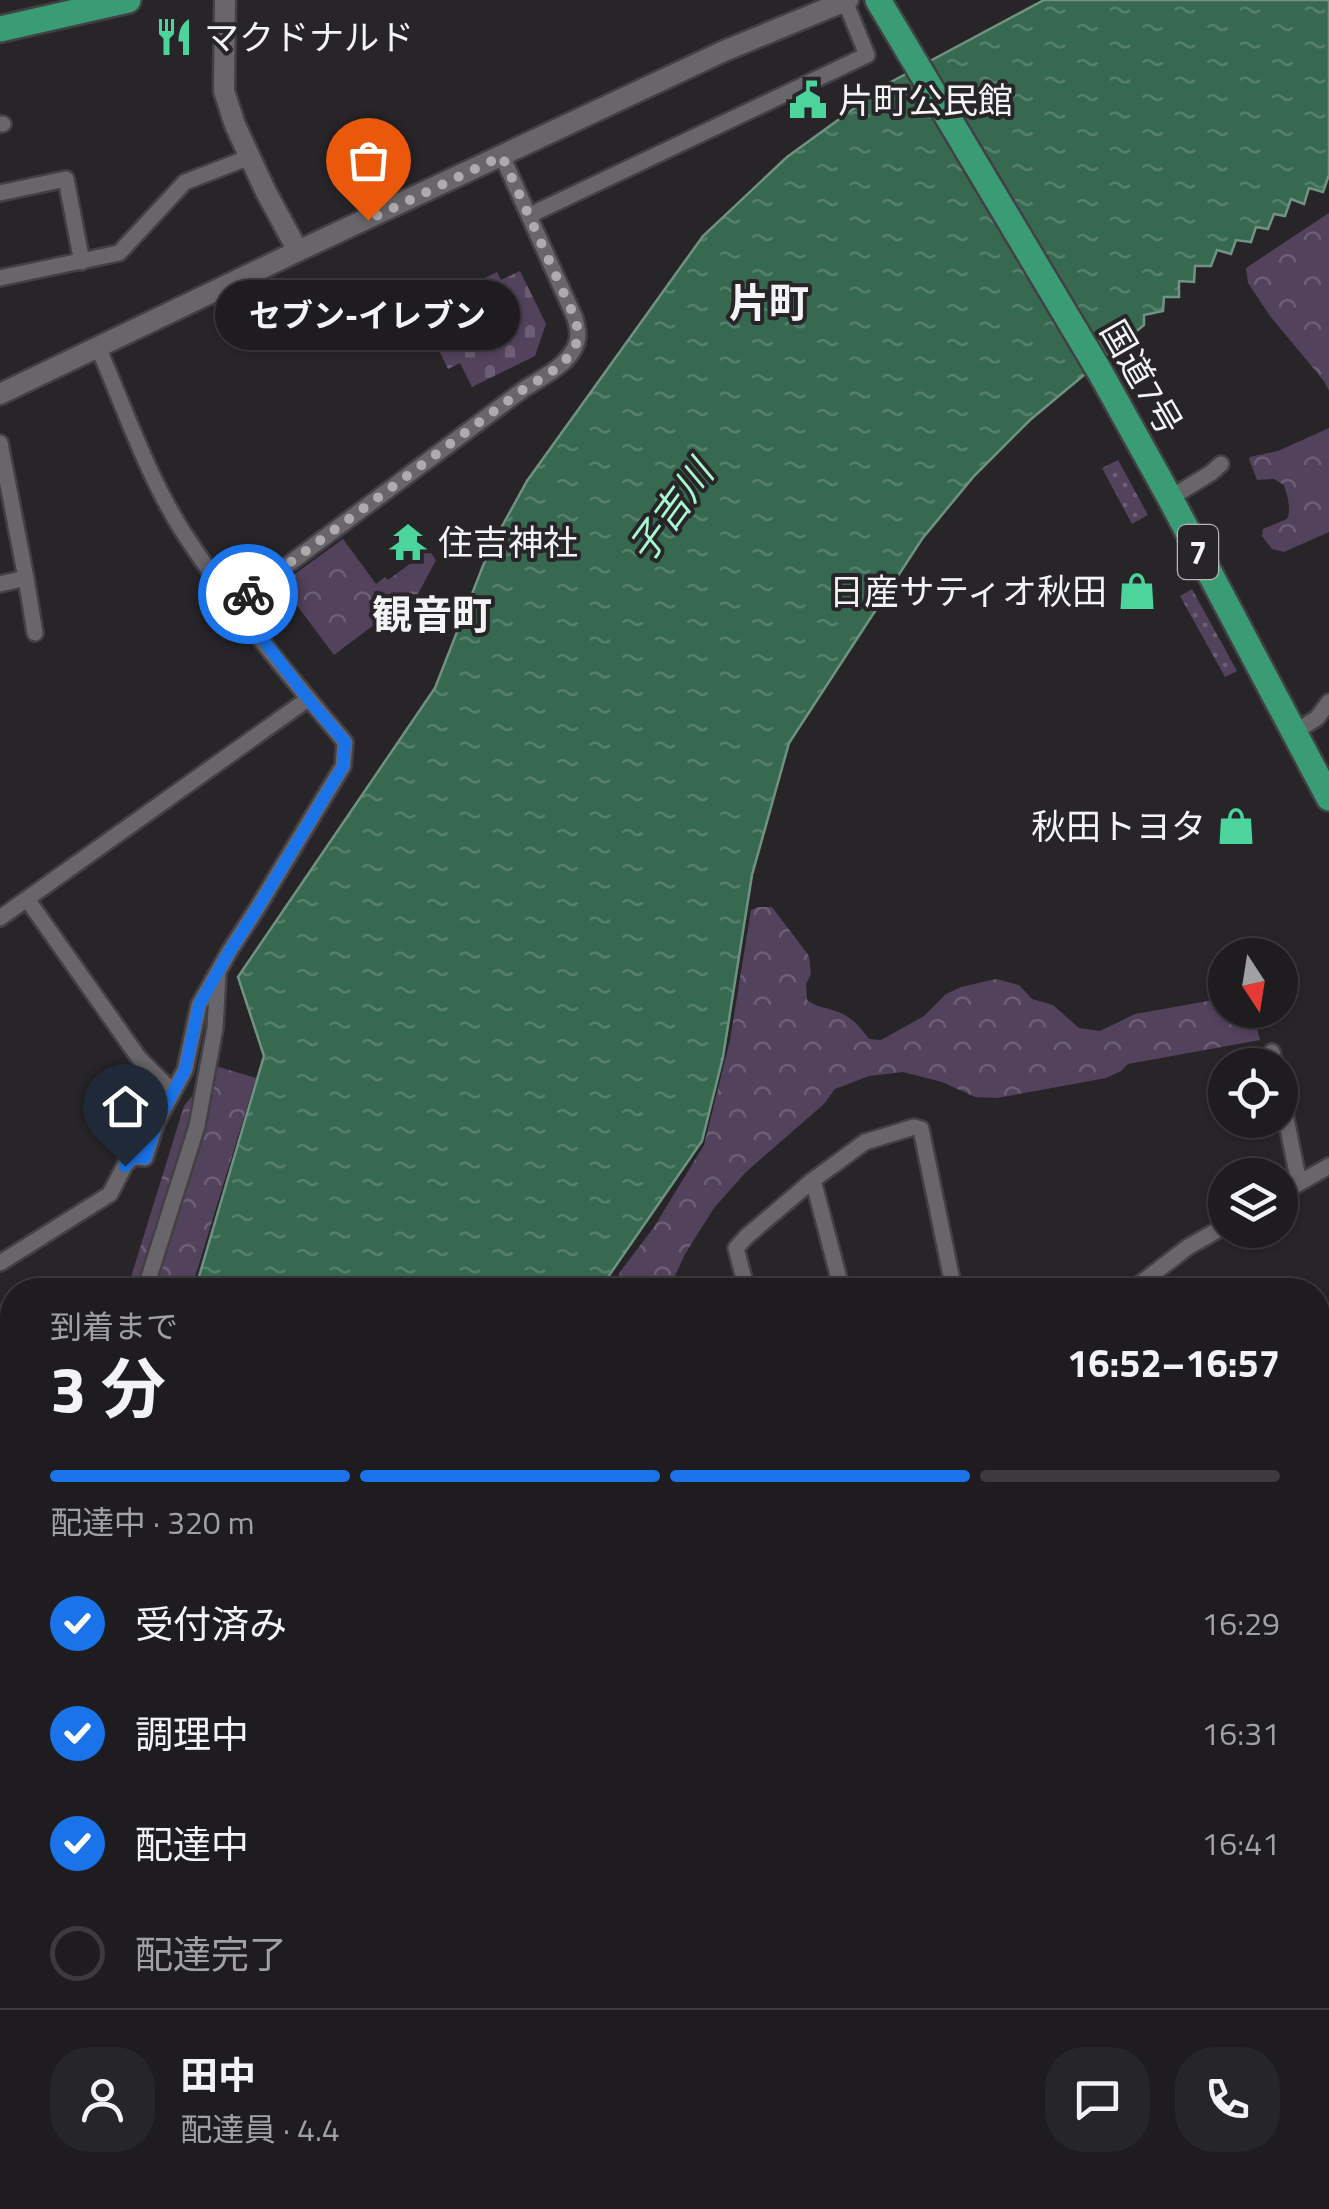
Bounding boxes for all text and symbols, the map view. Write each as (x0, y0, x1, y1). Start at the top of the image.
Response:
place label: マクドナルド (204, 10, 414, 64)
restaurant icon: マクドナルド (153, 16, 195, 58)
place label: 片町公民館 (838, 73, 1013, 127)
public building icon: 片町公民館 (787, 79, 829, 121)
pin (326, 118, 411, 221)
icon: bag (341, 133, 396, 188)
district label: 片町 (729, 272, 809, 333)
callout: セブン-イレブン (215, 280, 520, 350)
text: セブン-イレブン (249, 291, 486, 339)
street label: 国道7号 (1087, 310, 1197, 444)
water label: 子吉川 (613, 445, 729, 574)
place label: 住吉神社 (438, 515, 578, 569)
temple icon: 住吉神社 (387, 521, 429, 563)
road number: 7 (1178, 525, 1218, 579)
courier (198, 544, 298, 644)
place label: 日産サティオ秋田 (829, 564, 1107, 618)
icon: bike (221, 567, 276, 622)
shop icon: 日産サティオ秋田 (1116, 570, 1158, 612)
district label: 観音町 (372, 584, 492, 645)
place label: 秋田トヨタ (1031, 799, 1206, 853)
shop icon: 秋田トヨタ (1215, 805, 1257, 847)
north arrow (1208, 938, 1298, 1028)
map controls (1208, 938, 1298, 1248)
button: locate (1208, 1048, 1298, 1138)
pin (83, 1064, 168, 1167)
icon: home (98, 1079, 153, 1134)
button: layers (1208, 1158, 1298, 1248)
text: 到着まで (50, 1302, 178, 1350)
text: 16:52–16:57 (1067, 1334, 1280, 1392)
text: 3 分 (50, 1338, 166, 1437)
text: 配達中 · 320 m (50, 1498, 255, 1546)
text: 受付済み (135, 1595, 287, 1653)
icon: check (50, 1596, 105, 1651)
text: 16:29 (1201, 1599, 1280, 1647)
text: 調理中 (135, 1705, 249, 1763)
icon: check (50, 1706, 105, 1761)
text: 16:31 (1201, 1709, 1280, 1757)
text: 配達中 (135, 1815, 249, 1873)
icon: check (50, 1816, 105, 1871)
text: 16:41 (1201, 1819, 1280, 1867)
text: 配達完了 (135, 1925, 287, 1983)
text: 田中 (180, 2046, 256, 2104)
button: person (50, 2047, 155, 2152)
button: chat (1045, 2047, 1150, 2152)
button: phone (1175, 2047, 1280, 2152)
text: 配達員 · 4.4 (180, 2105, 340, 2153)

